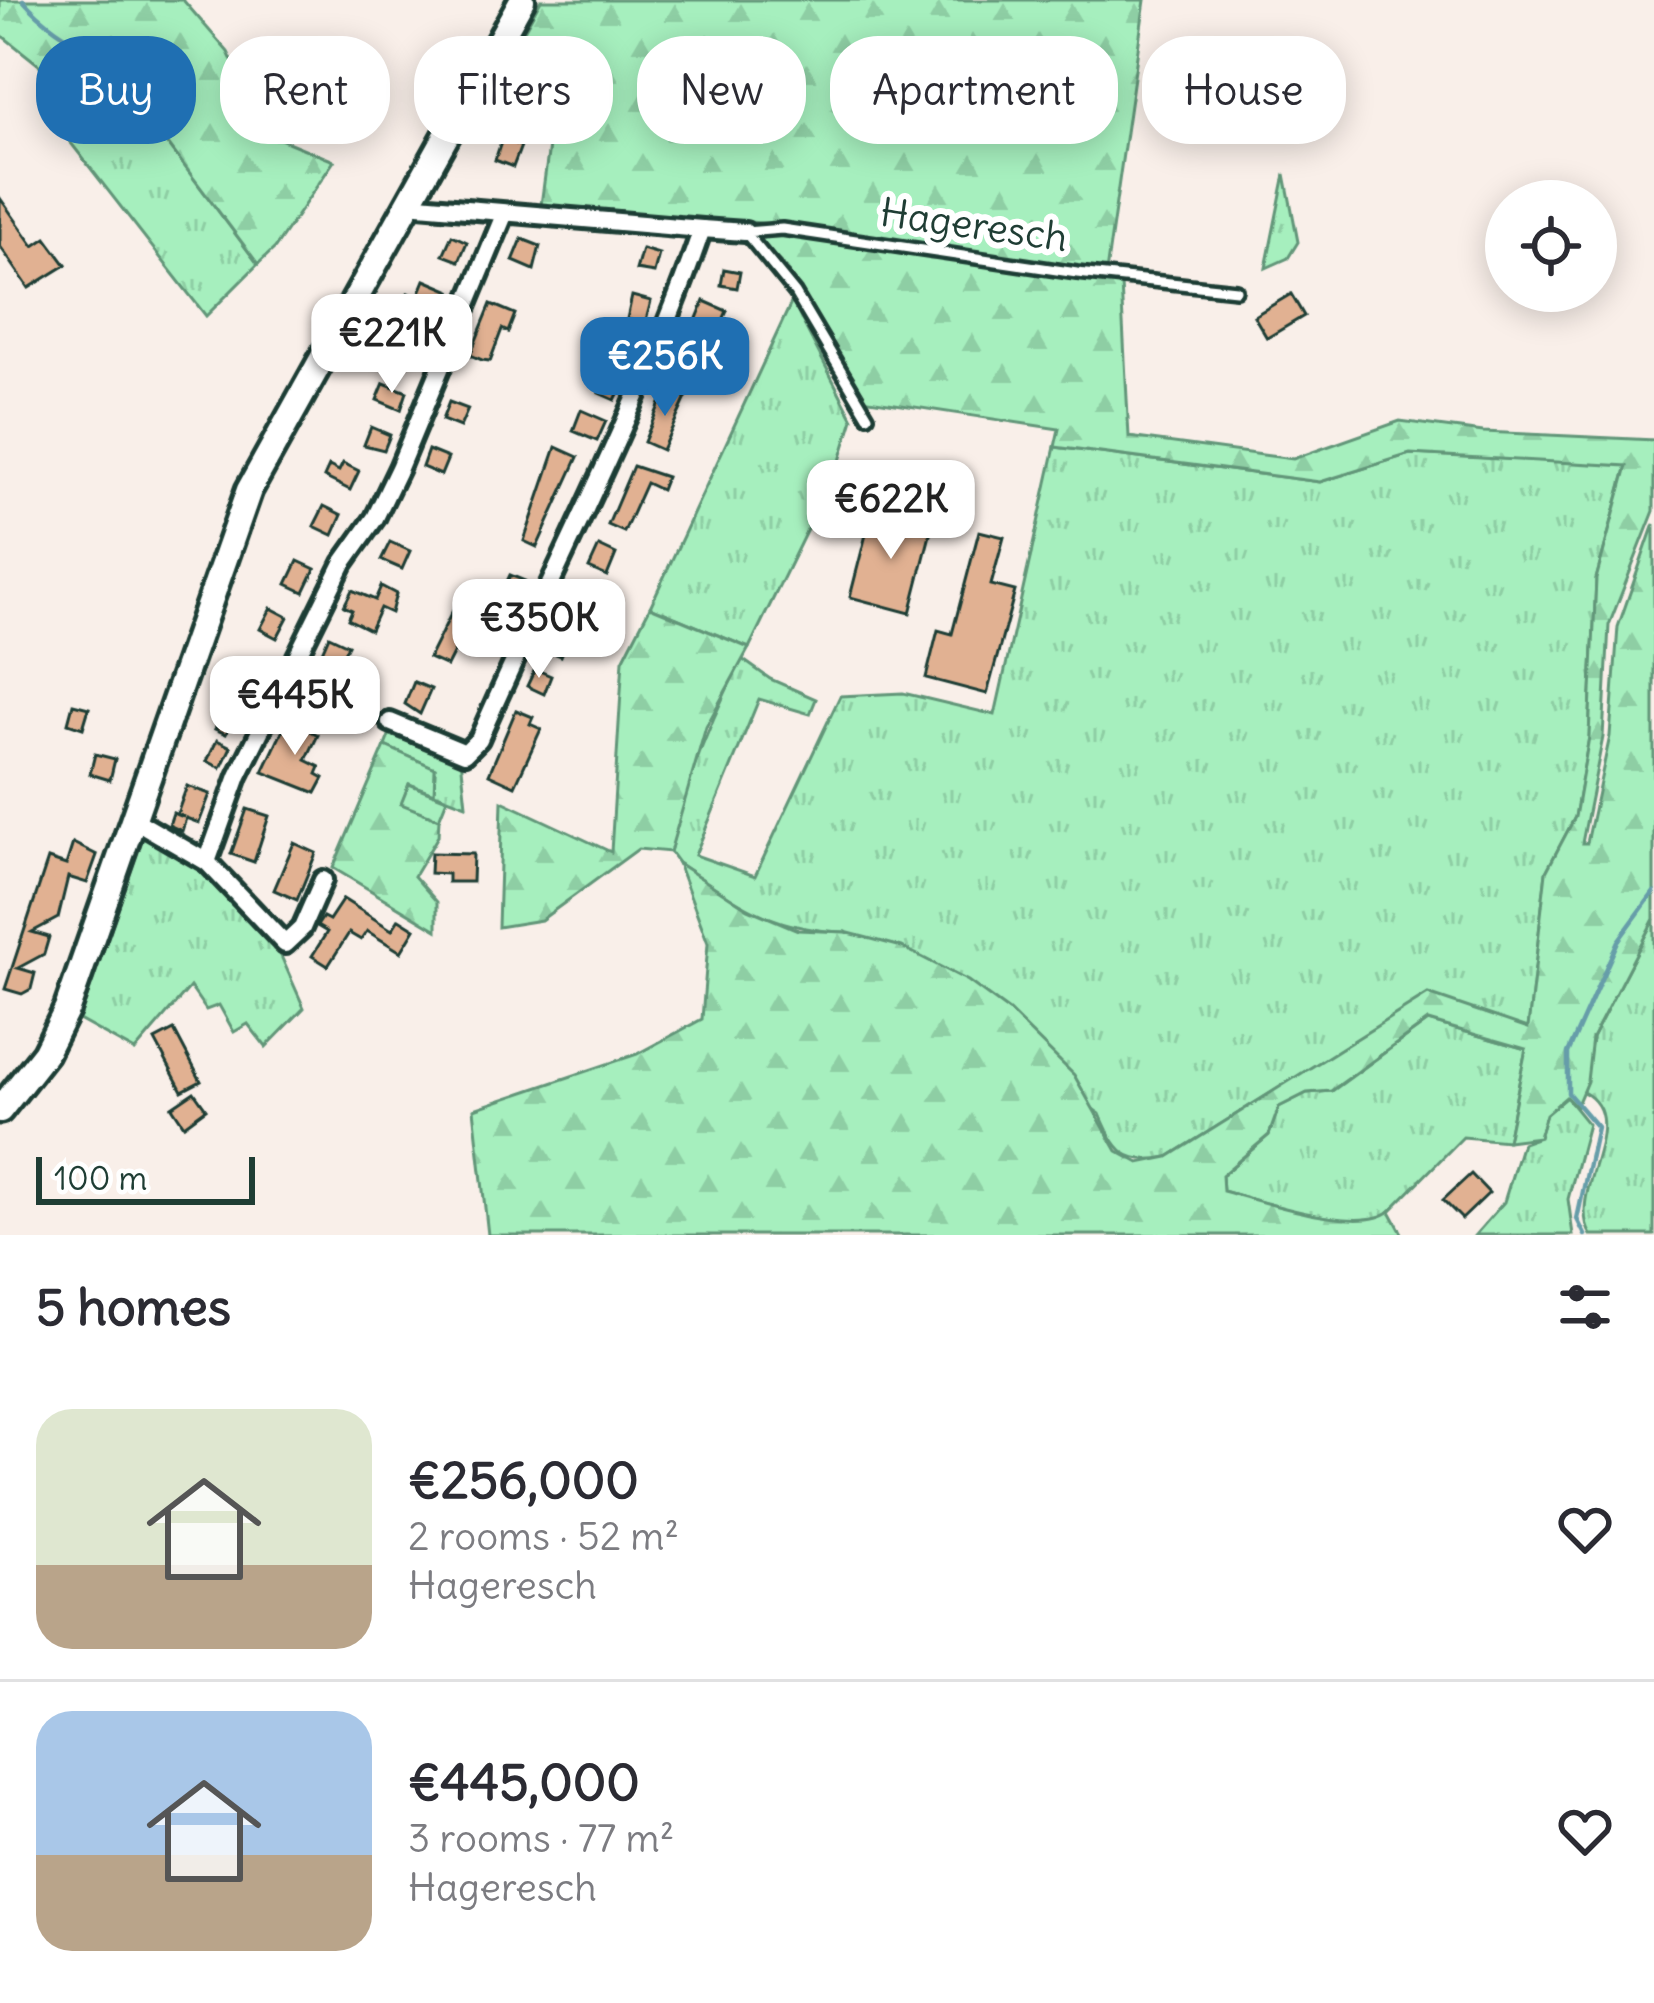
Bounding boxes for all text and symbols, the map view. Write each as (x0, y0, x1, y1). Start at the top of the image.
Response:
chip: Buy (36, 36, 196, 144)
chip: Rent (220, 36, 390, 144)
chip: Filters (414, 36, 613, 144)
chip: New (637, 36, 806, 144)
chip: Apartment (830, 36, 1118, 144)
chip: House (1142, 36, 1346, 144)
map controls (1485, 180, 1617, 312)
button: locate (1485, 180, 1617, 312)
street label: Hageresch (877, 188, 1071, 262)
pin: €221K (308, 294, 476, 396)
text: €221K (338, 308, 446, 357)
pin: €256K (581, 317, 749, 419)
text: €256K (607, 331, 723, 380)
pin: €622K (807, 460, 975, 562)
text: €622K (834, 474, 948, 523)
pin: €350K (455, 579, 623, 681)
text: €350K (479, 593, 599, 642)
pin: €445K (211, 656, 379, 758)
text: €445K (237, 670, 353, 719)
scale bar (36, 1151, 255, 1204)
text: 100 m (54, 1157, 147, 1199)
icon: filters (1552, 1274, 1618, 1340)
text: 5 homes (36, 1275, 231, 1339)
text: €256,000 (408, 1448, 639, 1512)
icon: home (132, 1457, 276, 1601)
icon: heart (1552, 1496, 1618, 1562)
text: 2 rooms · 52 m² (408, 1512, 679, 1561)
text: Hageresch (408, 1561, 597, 1610)
text: €445,000 (408, 1750, 640, 1814)
icon: home (132, 1759, 276, 1903)
icon: heart (1552, 1798, 1618, 1864)
text: 3 rooms · 77 m² (408, 1814, 674, 1863)
text: Hageresch (408, 1863, 597, 1912)

